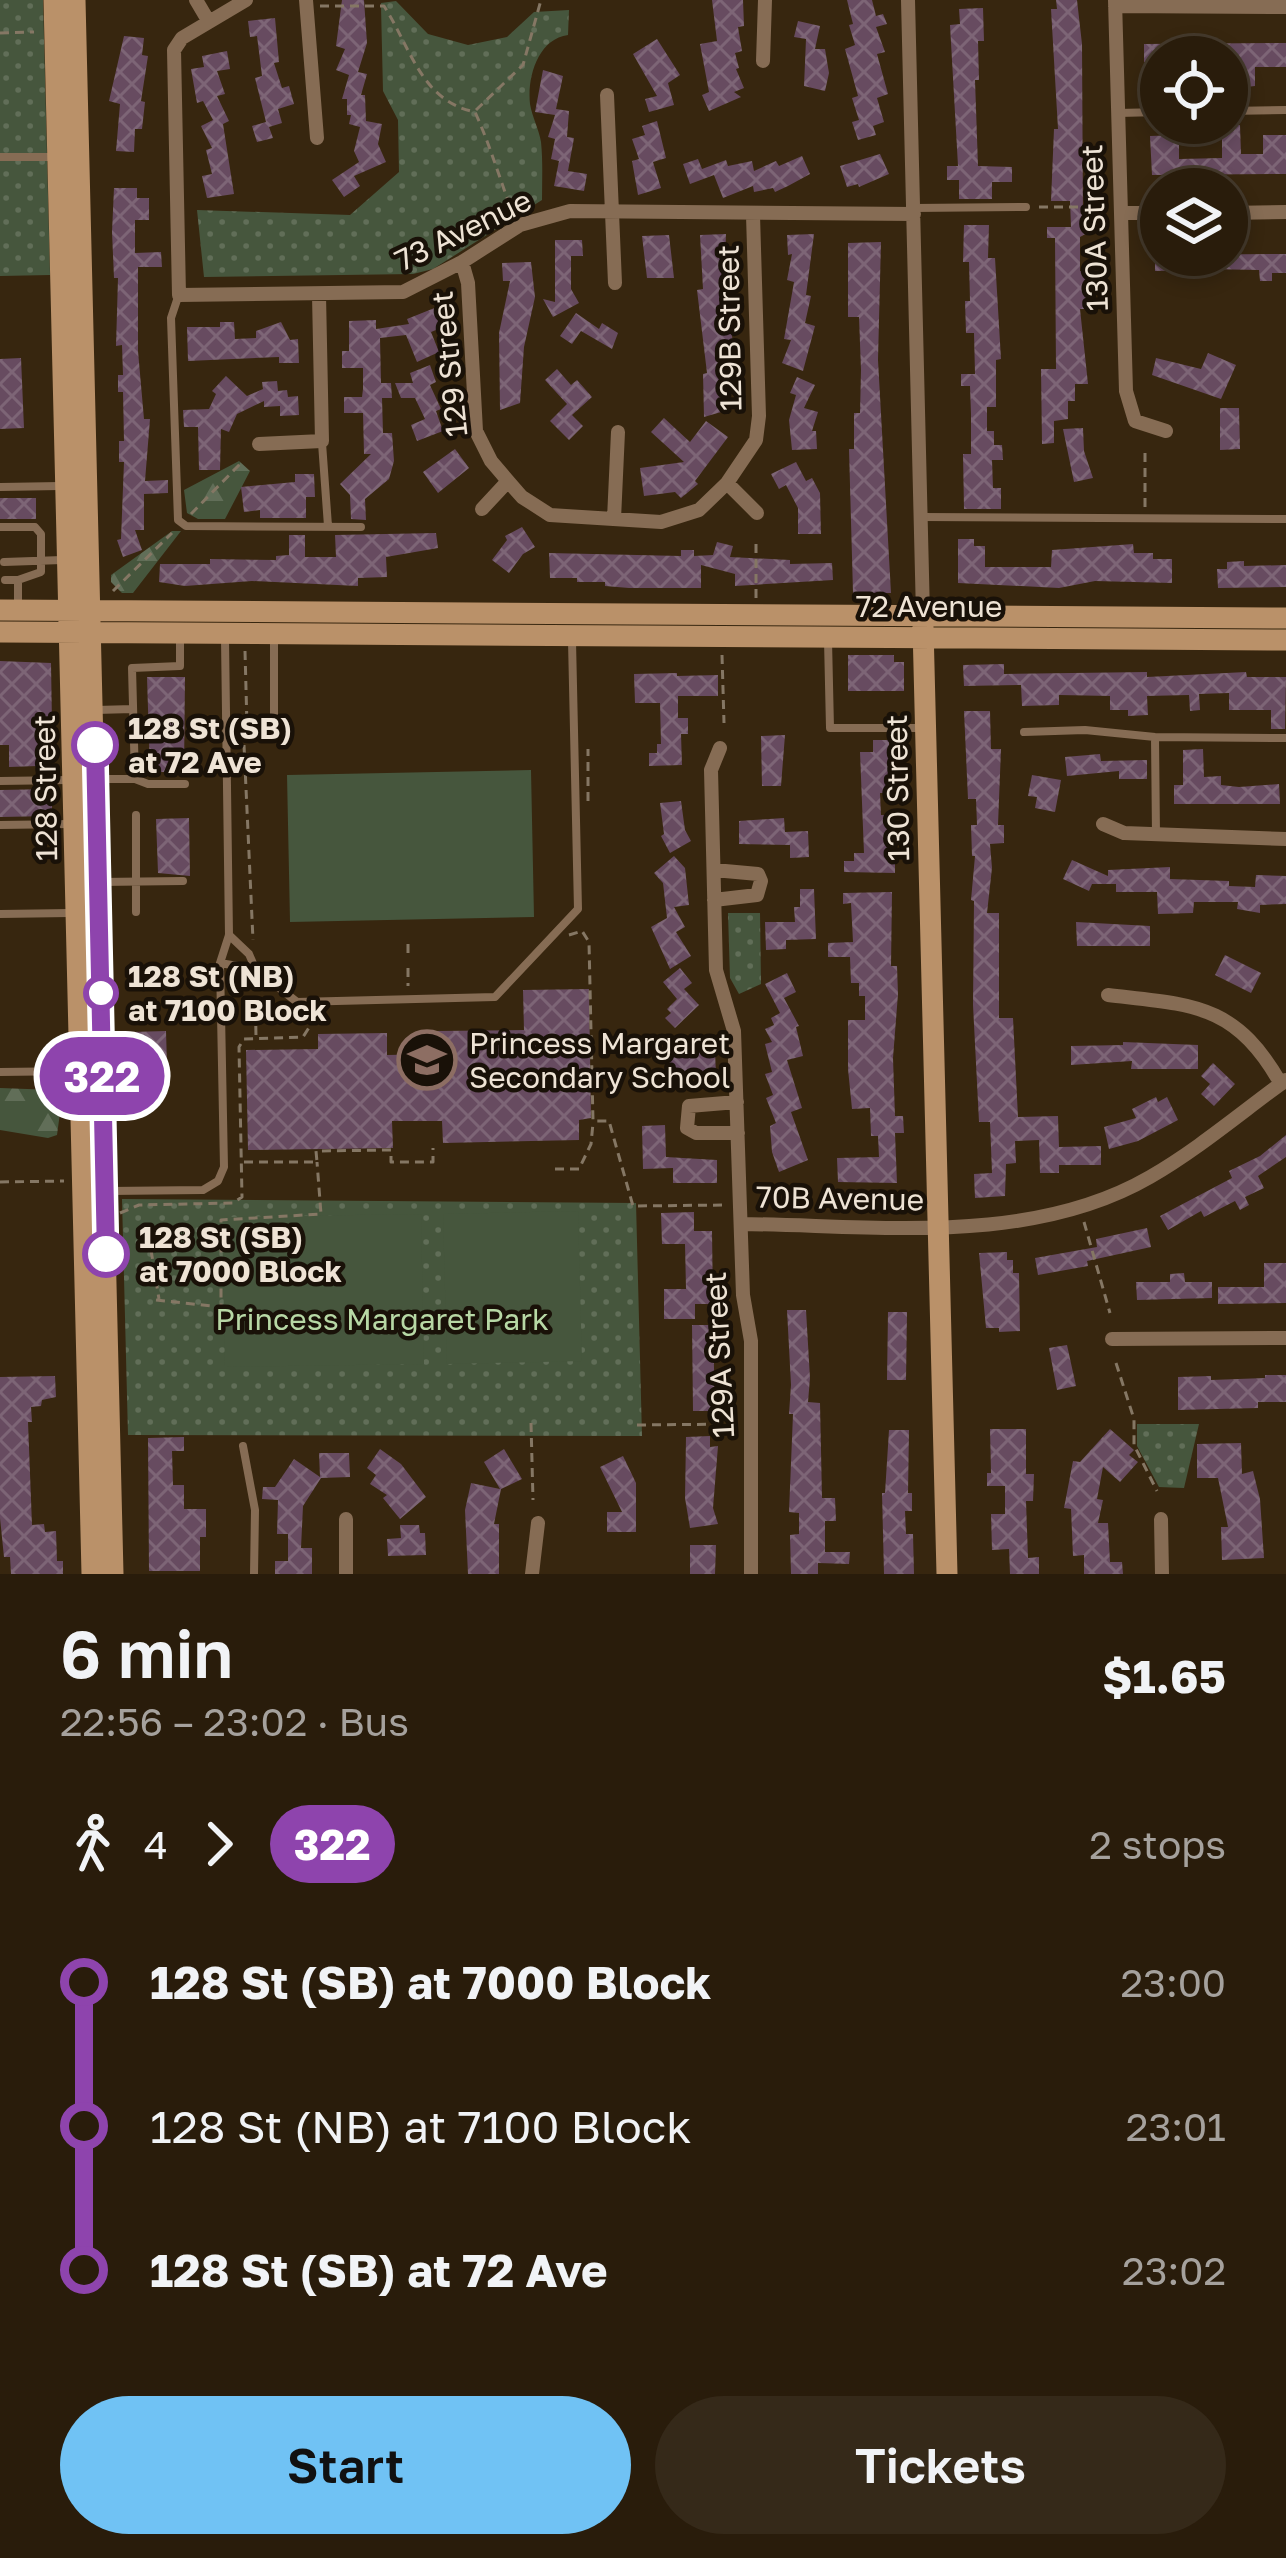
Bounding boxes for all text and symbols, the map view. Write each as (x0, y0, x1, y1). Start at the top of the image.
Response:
map controls (1140, 36, 1248, 276)
button: locate (1140, 36, 1248, 144)
street label: 130A Street (1073, 144, 1115, 312)
button: layers (1140, 168, 1248, 276)
street label: 73 Avenue (389, 182, 537, 278)
street label: 129B Street (710, 244, 748, 412)
street label: 129 Street (423, 289, 475, 439)
street label: 72 Avenue (856, 588, 1002, 624)
place label: 128 St (SB) at 72 Ave (128, 710, 292, 780)
street label: 128 Street (26, 714, 64, 862)
street label: 130 Street (878, 714, 916, 862)
marker: 128 St (SB) at 72 Ave (73, 723, 117, 767)
place label: 128 St (NB) at 7100 Block (128, 958, 327, 1028)
marker: 128 St (NB) at 7100 Block (85, 977, 117, 1009)
place label: Princess Margaret Secondary School (469, 1025, 730, 1095)
school or university icon: Princess Margaret Secondary School (396, 1029, 458, 1091)
line badge: 322 (33, 1037, 171, 1115)
text: 322 (64, 1051, 140, 1101)
street label: 70B Avenue (756, 1179, 924, 1217)
place label: 128 St (SB) at 7000 Block (139, 1219, 343, 1289)
marker: 128 St (SB) at 7000 Block (84, 1232, 128, 1276)
street label: 129A Street (697, 1271, 741, 1439)
park label: Princess Margaret Park (215, 1301, 549, 1337)
text: 6 min (60, 1613, 233, 1693)
text: $1.65 (1102, 1649, 1226, 1703)
text: 22:56 – 23:02 · Bus (60, 1698, 409, 1745)
icon: walk (60, 1811, 126, 1877)
icon: forward (186, 1811, 252, 1877)
text: 322 (294, 1819, 371, 1869)
text: 4 (144, 1821, 168, 1868)
text: 2 stops (1089, 1821, 1226, 1868)
text: 128 St (SB) at 7000 Block (150, 1955, 711, 2009)
text: 23:00 (1121, 1959, 1226, 2006)
text: 128 St (NB) at 7100 Block (150, 2099, 692, 2153)
text: 23:01 (1126, 2103, 1226, 2150)
text: 128 St (SB) at 72 Ave (150, 2243, 608, 2297)
text: 23:02 (1122, 2247, 1226, 2294)
button: Start (60, 2396, 631, 2534)
button: Tickets (655, 2396, 1226, 2534)

